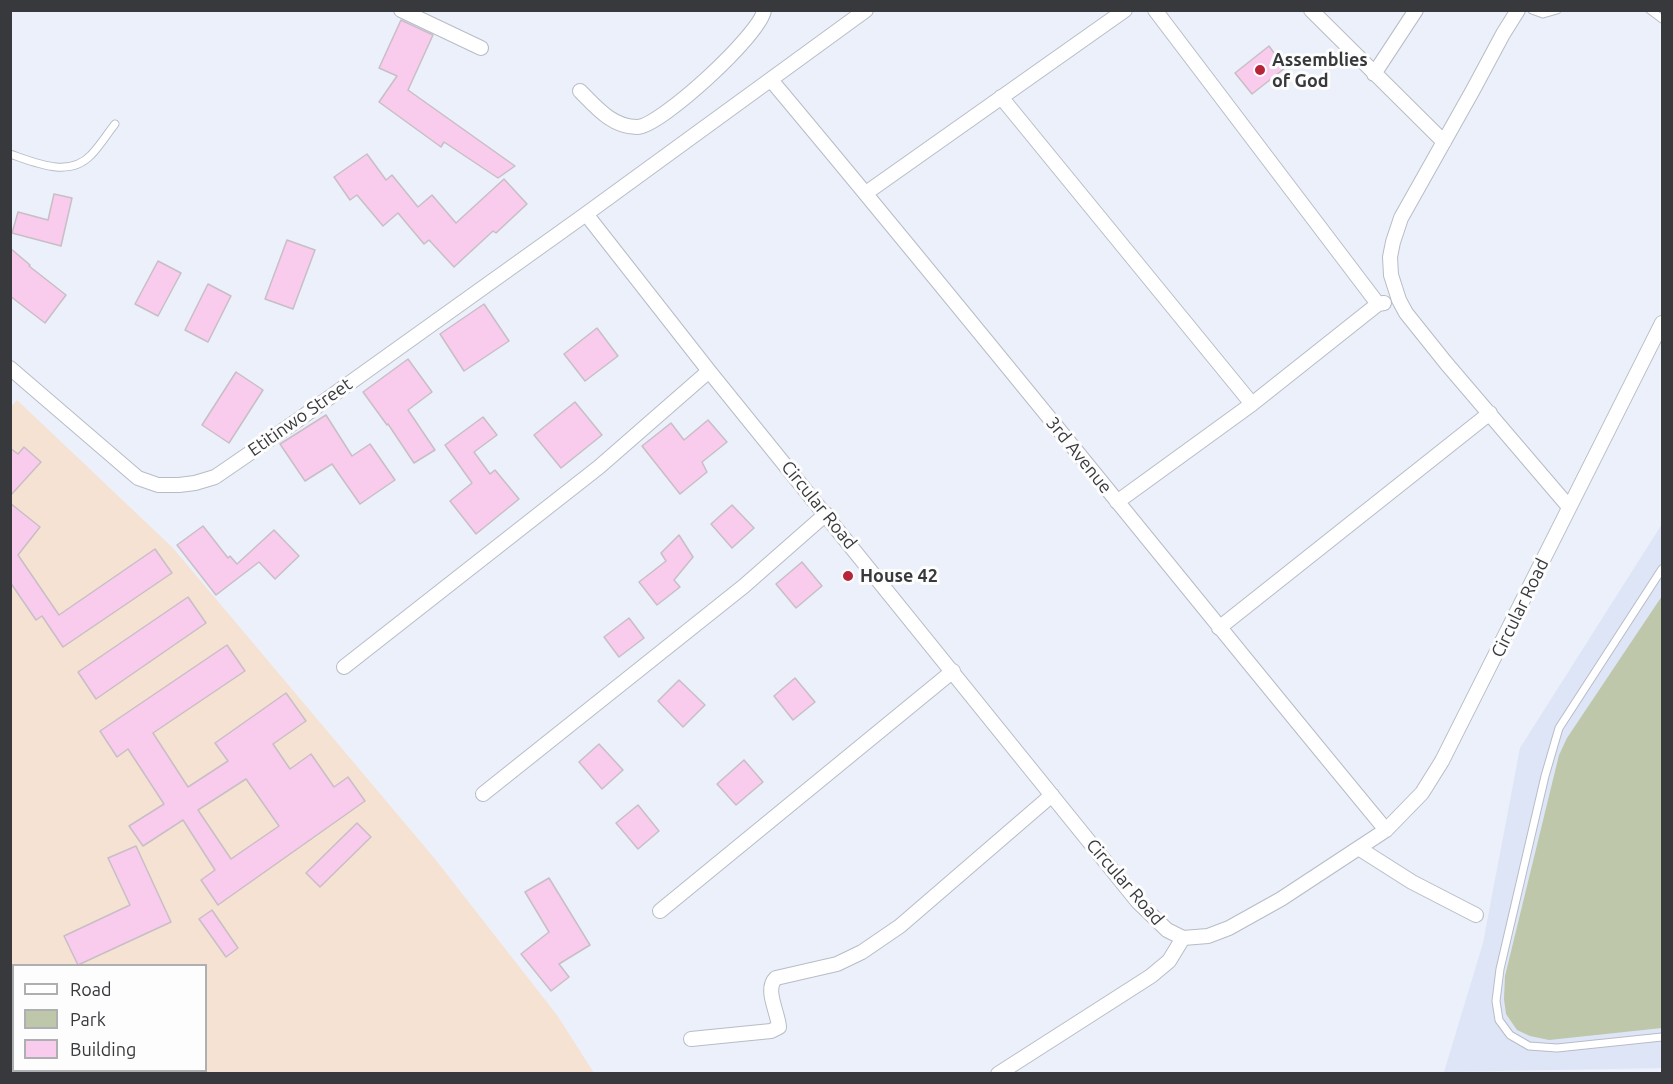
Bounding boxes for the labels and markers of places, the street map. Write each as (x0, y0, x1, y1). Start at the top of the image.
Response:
place label: Assemblies of God (1272, 49, 1368, 92)
marker: Assemblies of God (1253, 63, 1267, 77)
place label: House 42 (860, 565, 938, 587)
marker: House 42 (841, 569, 855, 583)

